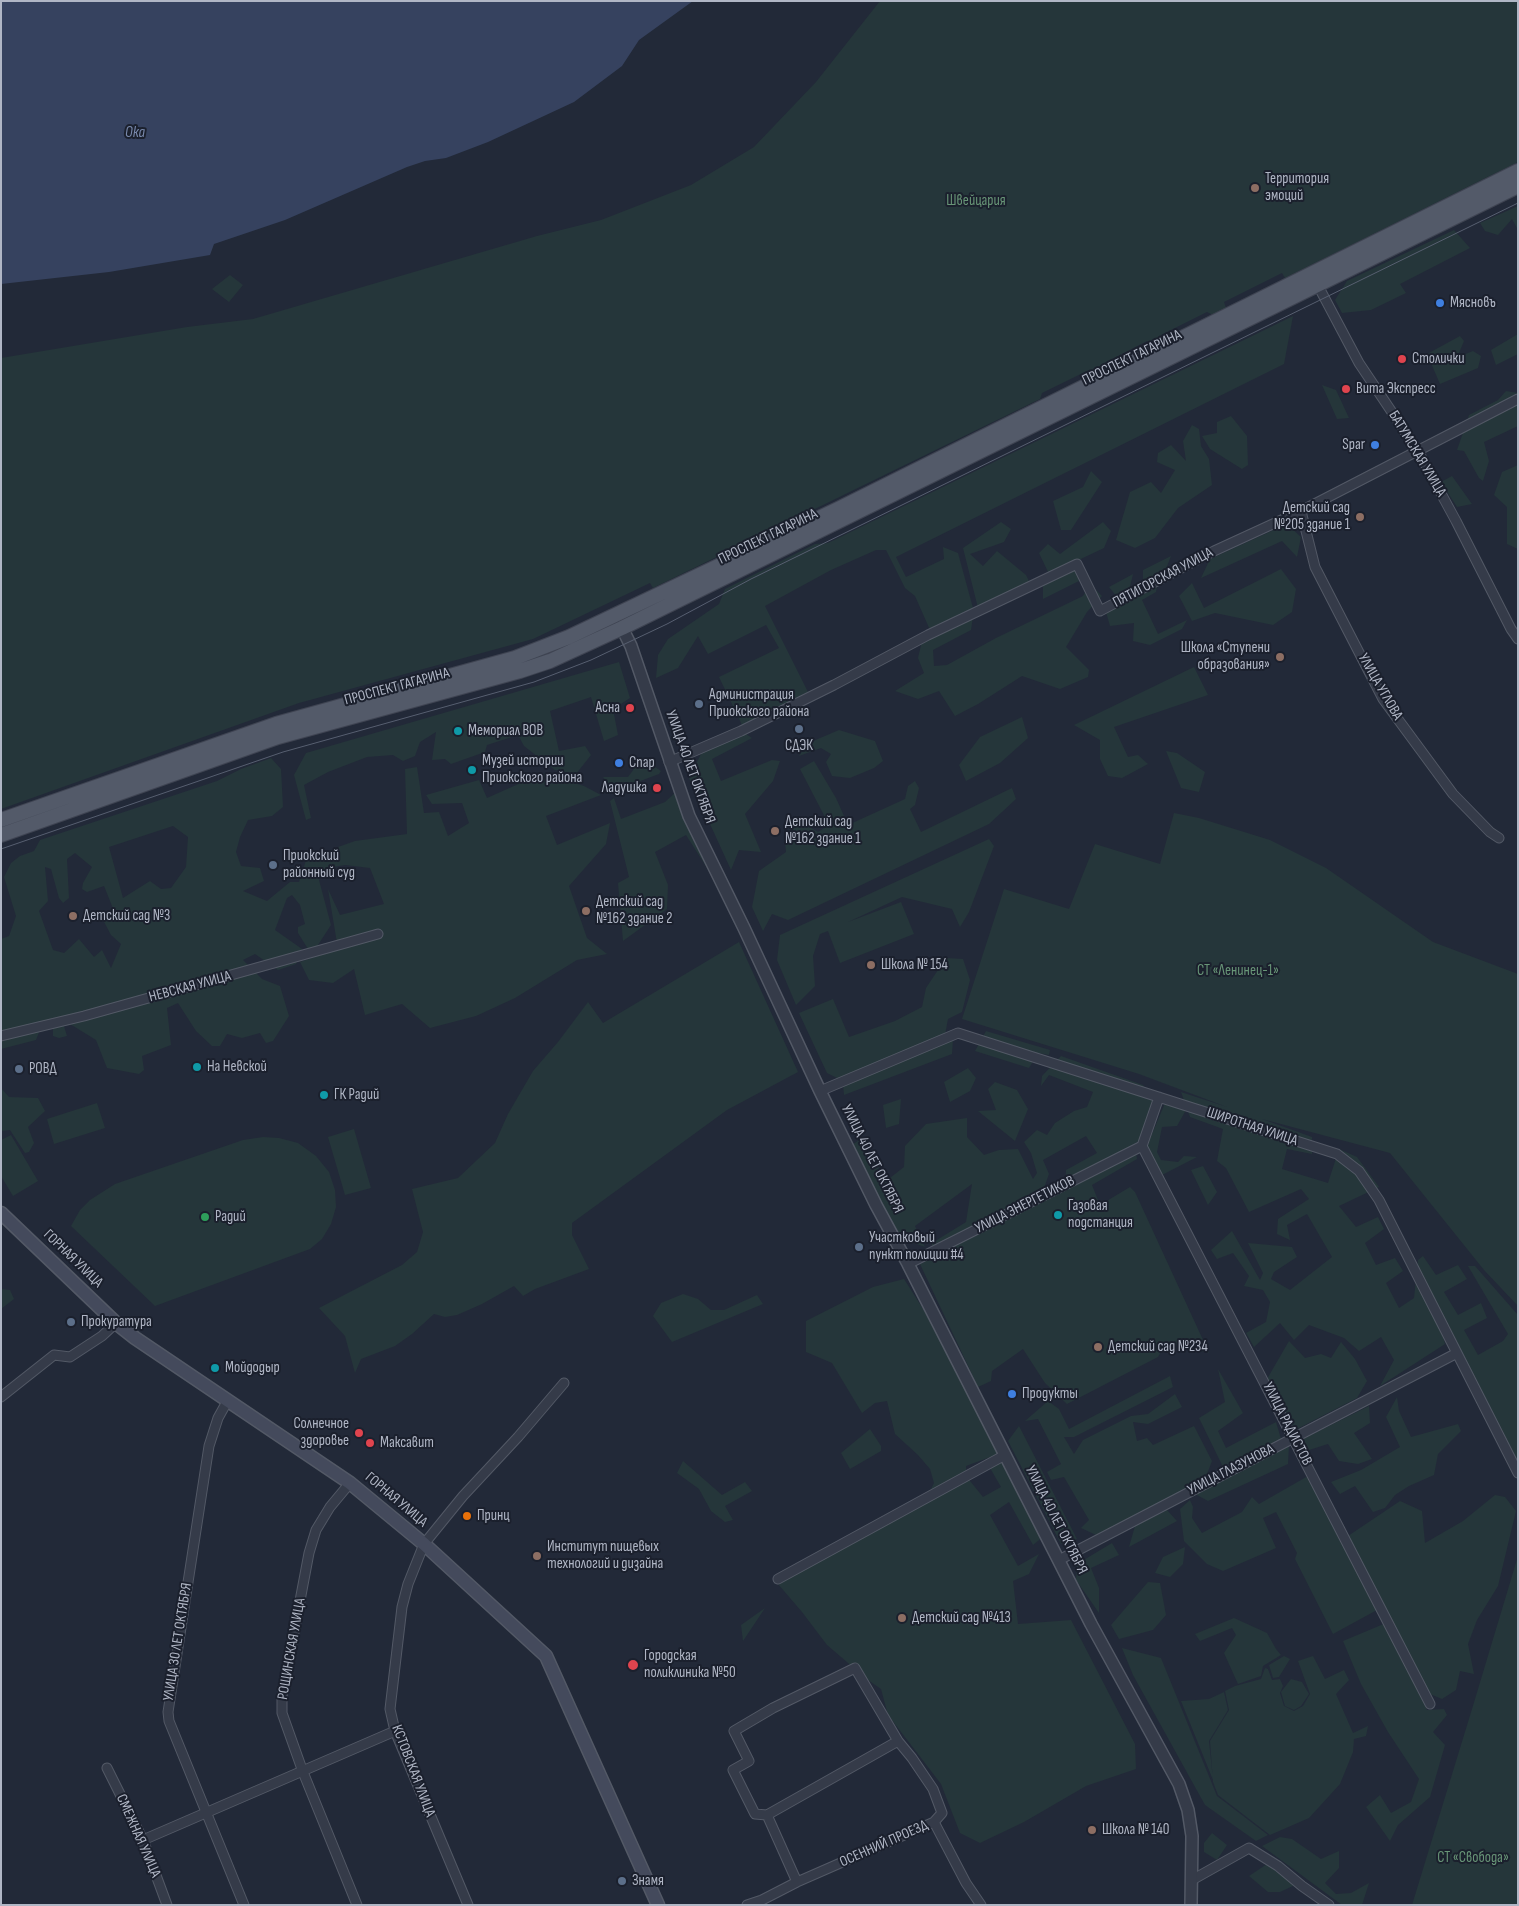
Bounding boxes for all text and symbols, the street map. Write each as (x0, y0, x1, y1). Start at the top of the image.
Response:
water label: Ока (125, 123, 145, 143)
place label: Территория эмоций (1265, 170, 1329, 205)
marker: Территория эмоций (1249, 182, 1261, 194)
park label: Швейцария (946, 192, 1006, 210)
place label: Мясновъ (1450, 294, 1496, 312)
marker: Мясновъ (1434, 297, 1446, 309)
street label: ПРОСПЕКТ ГАГАРИНА (1079, 326, 1185, 390)
place label: Столички (1412, 350, 1464, 368)
marker: Столички (1396, 353, 1408, 365)
place label: Вита Экспресс (1356, 380, 1436, 398)
marker: Вита Экспресс (1340, 383, 1352, 395)
street label: БАТУМСКАЯ УЛИЦА (1384, 408, 1450, 500)
place label: Spar (1342, 436, 1365, 454)
marker: Spar (1369, 439, 1381, 451)
place label: Детский сад №205 здание 1 (1274, 499, 1350, 534)
street label: ПРОСПЕКТ ГАГАРИНА (715, 505, 821, 569)
marker: Детский сад №205 здание 1 (1354, 511, 1366, 523)
street label: ПЯТИГОРСКАЯ УЛИЦА (1110, 544, 1216, 612)
place label: Школа «Ступени образования» (1181, 639, 1270, 674)
street label: УЛИЦА УГЛОВА (1354, 650, 1406, 724)
marker: Школа «Ступени образования» (1274, 651, 1286, 663)
street label: ПРОСПЕКТ ГАГАРИНА (342, 664, 452, 710)
place label: Администрация Приокского района (709, 686, 809, 721)
marker: Администрация Приокского района (693, 698, 705, 710)
place label: Асна (595, 699, 620, 717)
marker: Асна (624, 702, 636, 714)
street label: УЛИЦА 40 ЛЕТ ОКТЯБРЯ (661, 708, 719, 826)
place label: Мемориал ВОВ (468, 722, 543, 740)
marker: СДЭК (793, 723, 805, 735)
marker: Мемориал ВОВ (452, 725, 464, 737)
place label: СДЭК (785, 737, 813, 755)
place label: Музей истории Приокского района (482, 752, 582, 787)
place label: Спар (629, 754, 655, 772)
marker: Спар (613, 757, 625, 769)
marker: Музей истории Приокского района (466, 764, 478, 776)
place label: Ладушка (602, 779, 647, 797)
marker: Ладушка (651, 782, 663, 794)
place label: Детский сад №162 здание 1 (785, 813, 860, 848)
marker: Детский сад №162 здание 1 (769, 825, 781, 837)
place label: Приокский районный суд (283, 847, 355, 882)
marker: Приокский районный суд (267, 859, 279, 871)
place label: Детский сад №162 здание 2 (596, 893, 672, 928)
marker: Детский сад №162 здание 2 (580, 905, 592, 917)
place label: Детский сад №3 (83, 907, 170, 925)
marker: Детский сад №3 (67, 910, 79, 922)
place label: Школа № 154 (881, 956, 948, 974)
marker: Школа № 154 (865, 959, 877, 971)
park label: СТ «Ленинец-1» (1197, 962, 1279, 980)
street label: НЕВСКАЯ УЛИЦА (147, 967, 233, 1007)
place label: На Невской (207, 1058, 267, 1076)
place label: РОВД (29, 1060, 57, 1078)
marker: На Невской (191, 1061, 203, 1073)
marker: РОВД (13, 1063, 25, 1075)
place label: ГК Радий (334, 1086, 379, 1104)
marker: ГК Радий (318, 1089, 330, 1101)
street label: УЛИЦА 40 ЛЕТ ОКТЯБРЯ (837, 1102, 907, 1216)
street label: ШИРОТНАЯ УЛИЦА (1204, 1104, 1300, 1150)
street label: УЛИЦА ЭНЕРГЕТИКОВ (972, 1172, 1078, 1238)
place label: Газовая подстанция (1068, 1197, 1133, 1232)
place label: Радий (215, 1208, 246, 1226)
marker: Газовая подстанция (1052, 1209, 1064, 1221)
marker: Радий (199, 1211, 211, 1223)
street label: ГОРНАЯ УЛИЦА (39, 1226, 107, 1292)
place label: Участковый пункт полиции #4 (869, 1229, 964, 1264)
marker: Участковый пункт полиции #4 (853, 1241, 865, 1253)
place label: Прокуратура (81, 1313, 152, 1331)
marker: Прокуратура (65, 1316, 77, 1328)
place label: Детский сад №234 (1108, 1338, 1208, 1356)
marker: Детский сад №234 (1092, 1341, 1104, 1353)
place label: Мойдодыр (225, 1359, 280, 1377)
marker: Мойдодыр (209, 1362, 221, 1374)
street label: УЛИЦА РАДИСТОВ (1258, 1379, 1316, 1469)
place label: Продукты (1022, 1385, 1078, 1403)
marker: Продукты (1006, 1388, 1018, 1400)
place label: Солнечное здоровье (293, 1415, 349, 1450)
marker: Солнечное здоровье (353, 1427, 365, 1439)
place label: Максавит (380, 1434, 434, 1452)
marker: Максавит (364, 1437, 376, 1449)
street label: УЛИЦА ГЛАЗУНОВА (1185, 1440, 1277, 1500)
street label: УЛИЦА 40 ЛЕТ ОКТЯБРЯ (1021, 1463, 1091, 1577)
street label: ГОРНАЯ УЛИЦА (361, 1469, 431, 1531)
place label: Принц (477, 1507, 510, 1525)
marker: Принц (461, 1510, 473, 1522)
place label: Институт пищевых технологий и дизайна (547, 1538, 663, 1573)
marker: Институт пищевых технологий и дизайна (531, 1550, 543, 1562)
street label: УЛИЦА 30 ЛЕТ ОКТЯБРЯ (160, 1582, 196, 1702)
street label: РОЩИНСКАЯ УЛИЦА (274, 1597, 310, 1701)
place label: Детский сад №413 (912, 1609, 1011, 1627)
marker: Детский сад №413 (896, 1612, 908, 1624)
place label: Городская поликлиника №50 (644, 1647, 736, 1682)
marker: Городская поликлиника №50 (626, 1658, 640, 1672)
street label: КСТОВСКАЯ УЛИЦА (387, 1722, 439, 1820)
street label: СМЕЖНАЯ УЛИЦА (112, 1792, 164, 1880)
street label: ОСЕННИЙ ПРОЕЗД (837, 1816, 931, 1872)
place label: Школа № 140 (1102, 1821, 1170, 1839)
marker: Школа № 140 (1086, 1824, 1098, 1836)
park label: СТ «Свобода» (1437, 1849, 1509, 1867)
place label: Знамя (632, 1872, 664, 1890)
marker: Знамя (616, 1875, 628, 1887)

